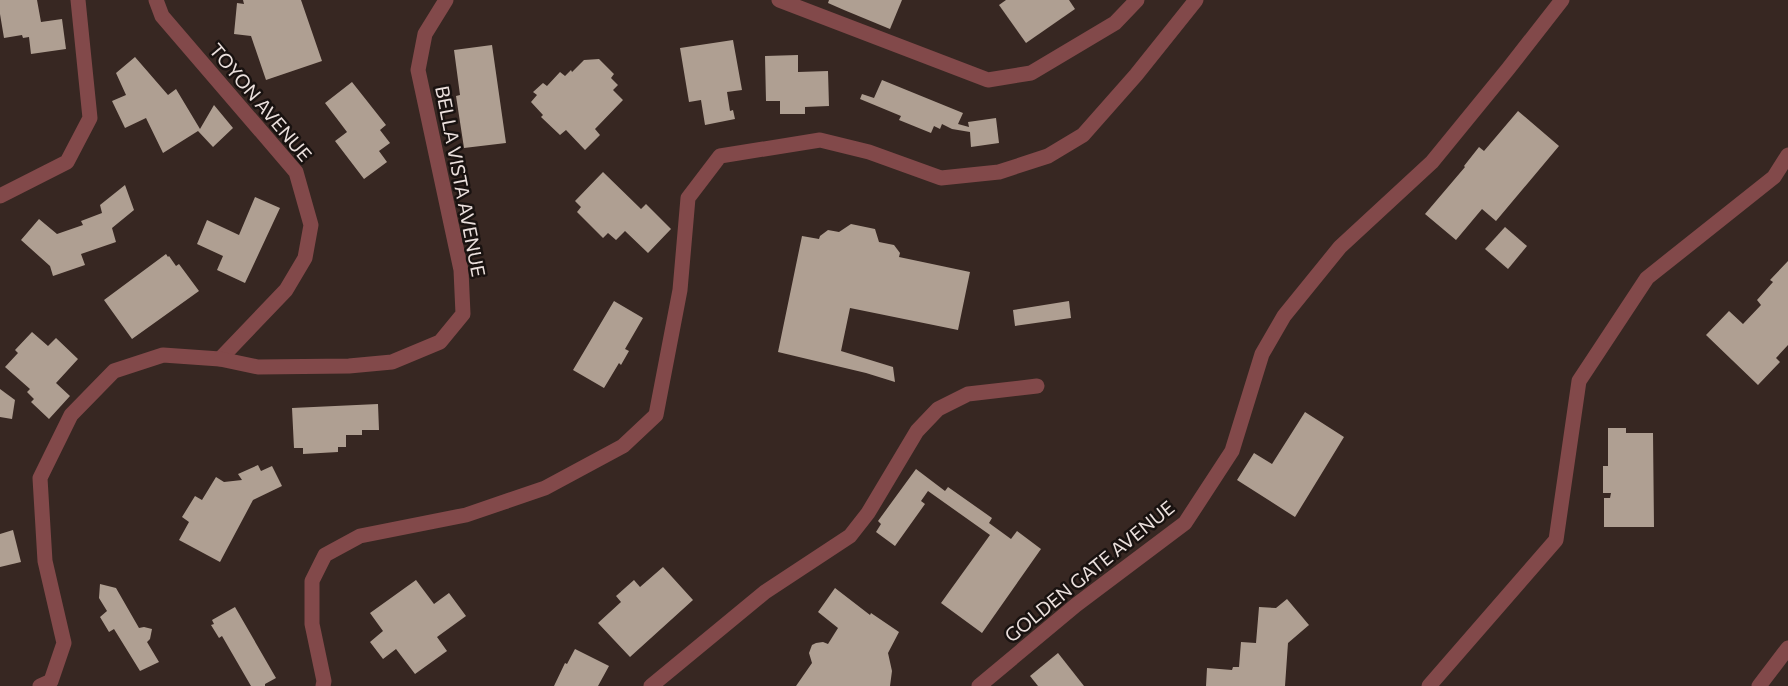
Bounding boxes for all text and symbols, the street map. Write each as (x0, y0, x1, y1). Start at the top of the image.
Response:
street label: TOYON AVENUE (205, 38, 317, 166)
street label: BELLA VISTA AVENUE (431, 84, 491, 278)
street label: GOLDEN GATE AVENUE (1000, 495, 1178, 647)

